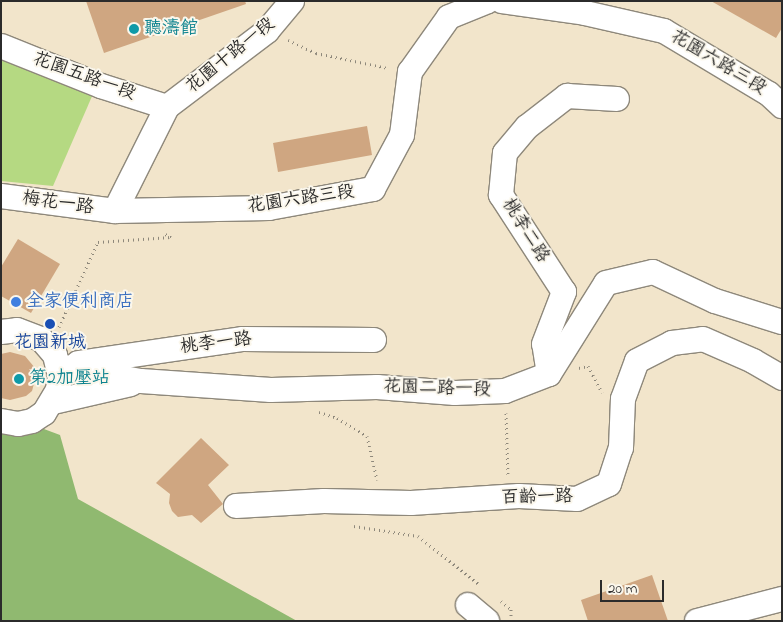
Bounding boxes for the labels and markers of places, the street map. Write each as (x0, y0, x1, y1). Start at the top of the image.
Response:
place label: 聽濤館 (144, 18, 198, 40)
marker: 聽濤館 (128, 23, 140, 35)
place label: 全家便利商店 (26, 291, 134, 313)
marker: 全家便利商店 (10, 296, 22, 308)
marker: 花園新城 (44, 318, 56, 330)
place label: 花園新城 (14, 332, 86, 354)
place label: 第2加壓站 (29, 368, 110, 390)
marker: 第2加壓站 (13, 373, 25, 385)

